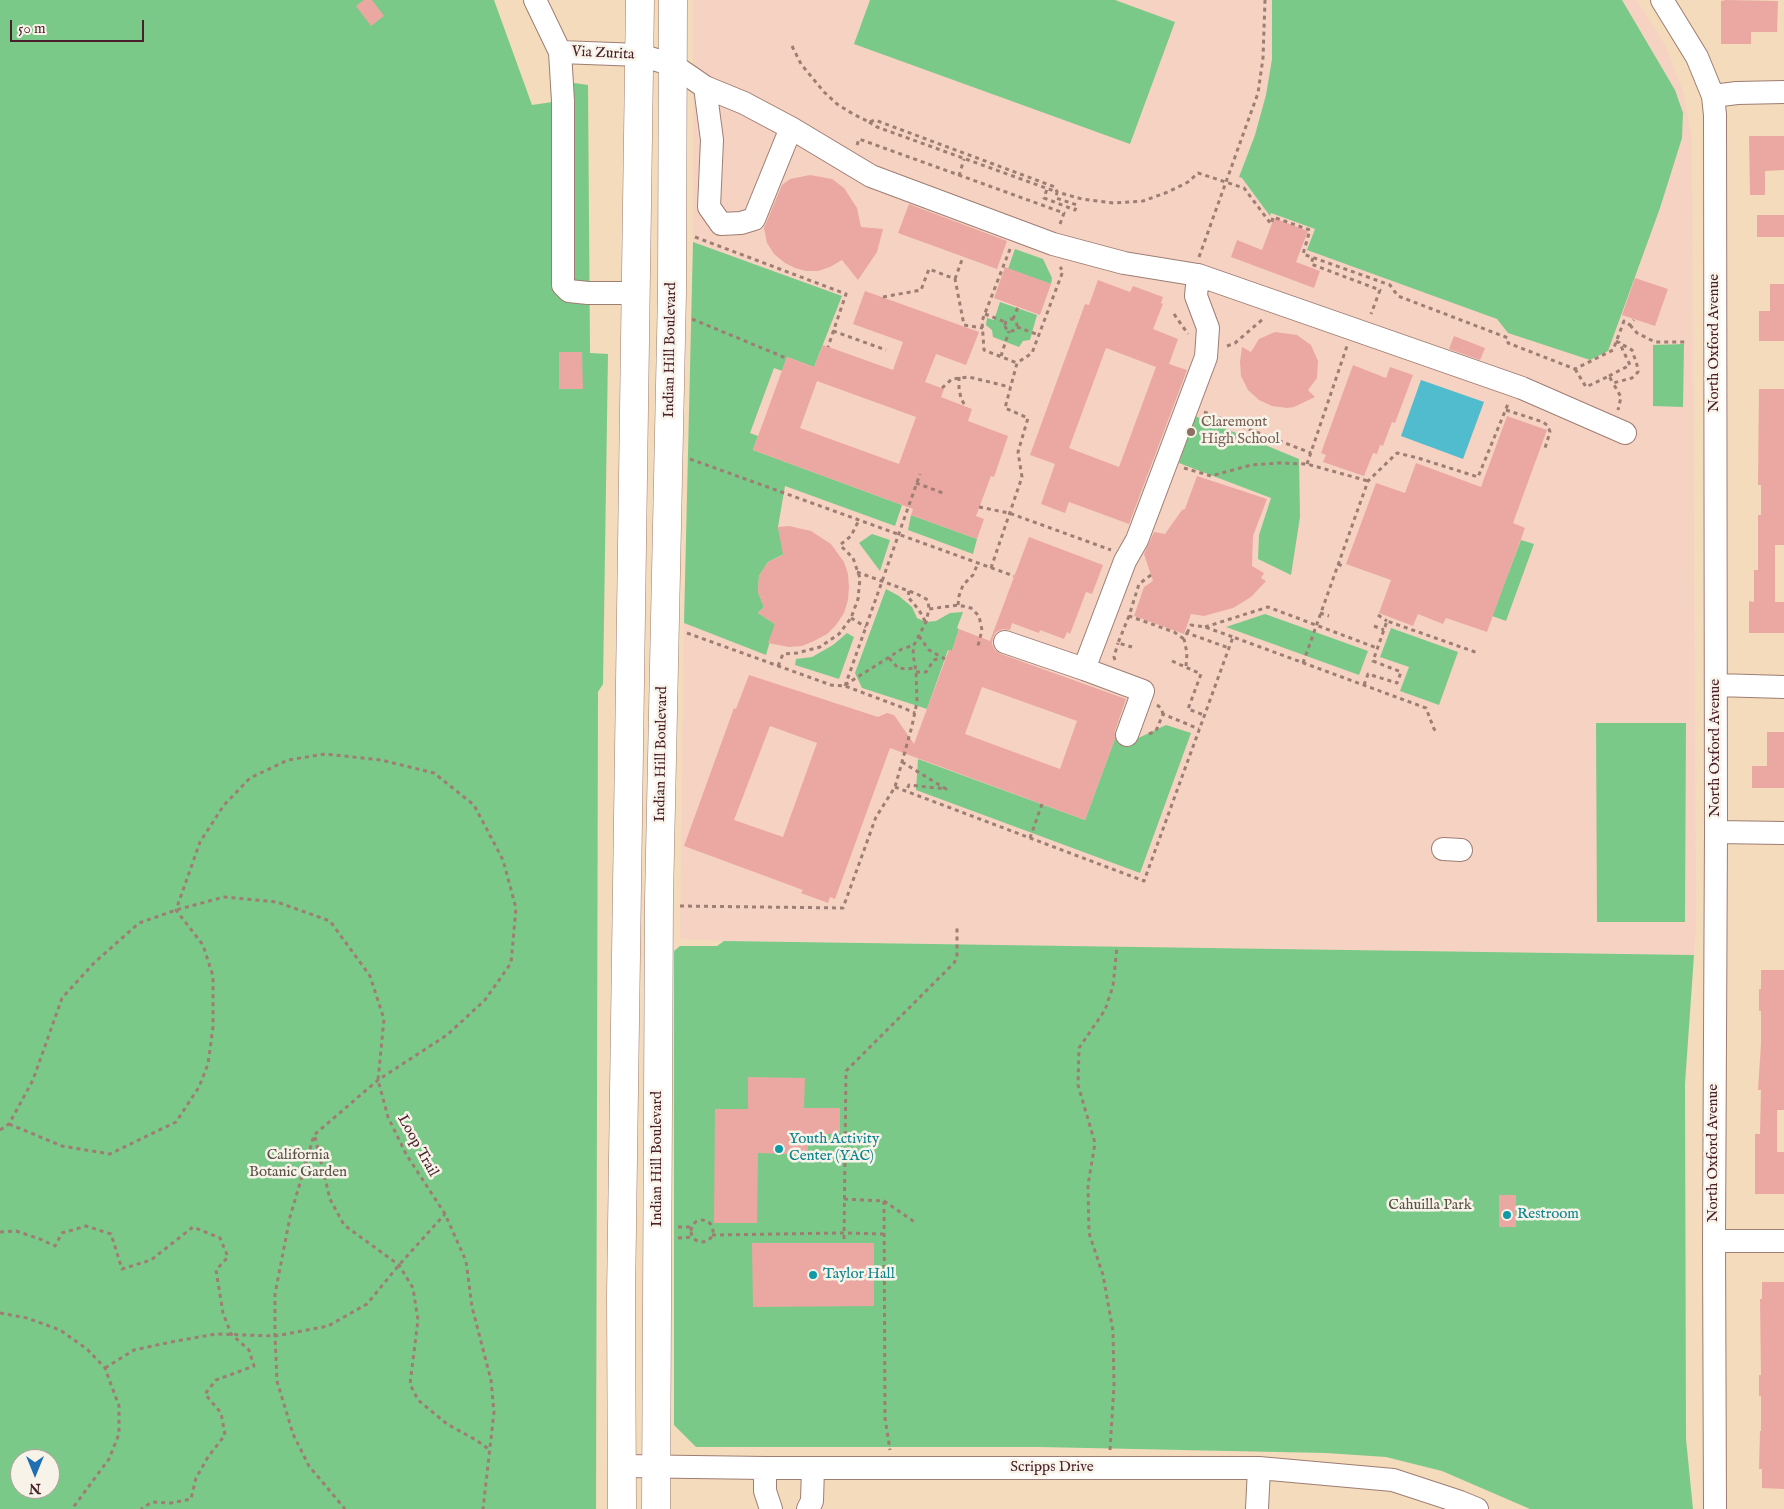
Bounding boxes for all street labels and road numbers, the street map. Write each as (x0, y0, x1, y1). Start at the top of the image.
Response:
street label: Via Zurita (571, 43, 635, 65)
street label: North Oxford Avenue (1706, 274, 1724, 412)
street label: Indian Hill Boulevard (661, 282, 681, 418)
street label: North Oxford Avenue (1707, 679, 1725, 817)
street label: Indian Hill Boulevard (652, 686, 672, 822)
street label: North Oxford Avenue (1705, 1084, 1723, 1222)
street label: Indian Hill Boulevard (649, 1091, 667, 1227)
street label: Loop Trail (393, 1112, 441, 1180)
street label: Scripps Drive (1010, 1459, 1094, 1477)

